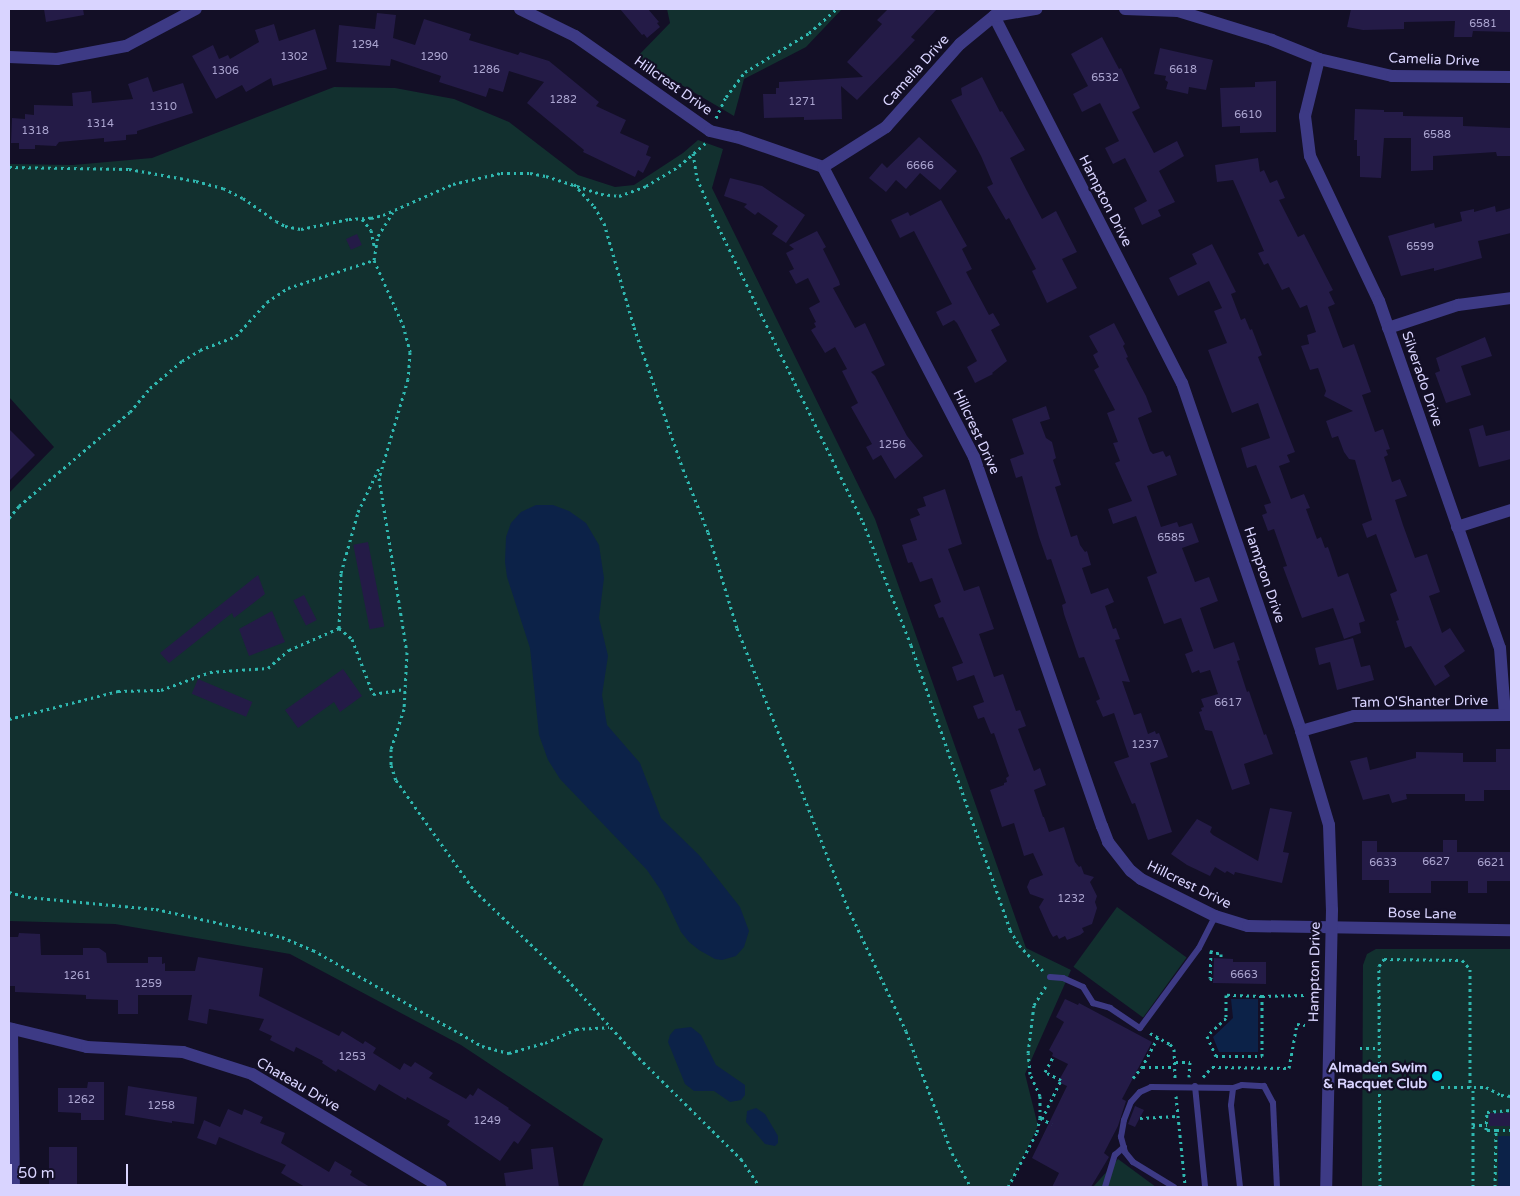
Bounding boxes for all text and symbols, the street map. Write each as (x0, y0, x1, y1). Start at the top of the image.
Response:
house number: 6581 (1469, 17, 1497, 31)
street label: Camelia Drive (879, 31, 953, 111)
house number: 1294 (351, 38, 379, 52)
house number: 1302 (280, 50, 308, 64)
house number: 1290 (420, 50, 448, 64)
street label: Camelia Drive (1388, 50, 1480, 70)
street label: Hillcrest Drive (631, 53, 715, 119)
house number: 1286 (472, 63, 500, 77)
house number: 6618 (1169, 63, 1197, 77)
house number: 1306 (211, 64, 239, 78)
house number: 6532 (1091, 71, 1119, 85)
house number: 1282 (549, 93, 577, 107)
house number: 1271 (788, 95, 816, 109)
house number: 1310 (149, 100, 177, 114)
house number: 6610 (1234, 108, 1262, 122)
house number: 1314 (86, 117, 114, 131)
house number: 1318 (21, 124, 49, 138)
house number: 6588 (1423, 128, 1451, 142)
street label: Hampton Drive (1075, 152, 1135, 250)
house number: 6666 (906, 159, 934, 173)
house number: 6599 (1406, 240, 1434, 254)
street label: Silverado Drive (1398, 329, 1446, 429)
street label: Hillcrest Drive (949, 387, 1003, 477)
house number: 1256 (878, 438, 906, 452)
street label: Hampton Drive (1240, 525, 1288, 625)
house number: 6585 (1157, 531, 1185, 545)
street label: Tam O'Shanter Drive (1352, 692, 1488, 712)
house number: 6617 (1214, 696, 1242, 710)
house number: 1237 (1131, 738, 1159, 752)
house number: 6627 (1422, 855, 1450, 869)
house number: 6633 (1369, 856, 1397, 870)
house number: 6621 (1477, 856, 1505, 870)
street label: Hillcrest Drive (1144, 857, 1234, 913)
house number: 1232 (1057, 892, 1085, 906)
street label: Bose Lane (1387, 905, 1457, 923)
street label: Hampton Drive (1306, 922, 1324, 1022)
house number: 6663 (1230, 968, 1258, 982)
house number: 1261 (63, 969, 91, 983)
house number: 1259 (134, 977, 162, 991)
house number: 1253 (338, 1050, 366, 1064)
street label: Chateau Drive (253, 1054, 343, 1116)
place label: Almaden Swim & Racquet Club (1323, 1060, 1427, 1092)
marker: Almaden Swim & Racquet Club (1431, 1070, 1443, 1082)
house number: 1262 (67, 1093, 95, 1107)
house number: 1258 (147, 1099, 175, 1113)
house number: 1249 (473, 1114, 501, 1128)
scale bar (12, 1154, 130, 1186)
text: 50 m (18, 1164, 55, 1182)

